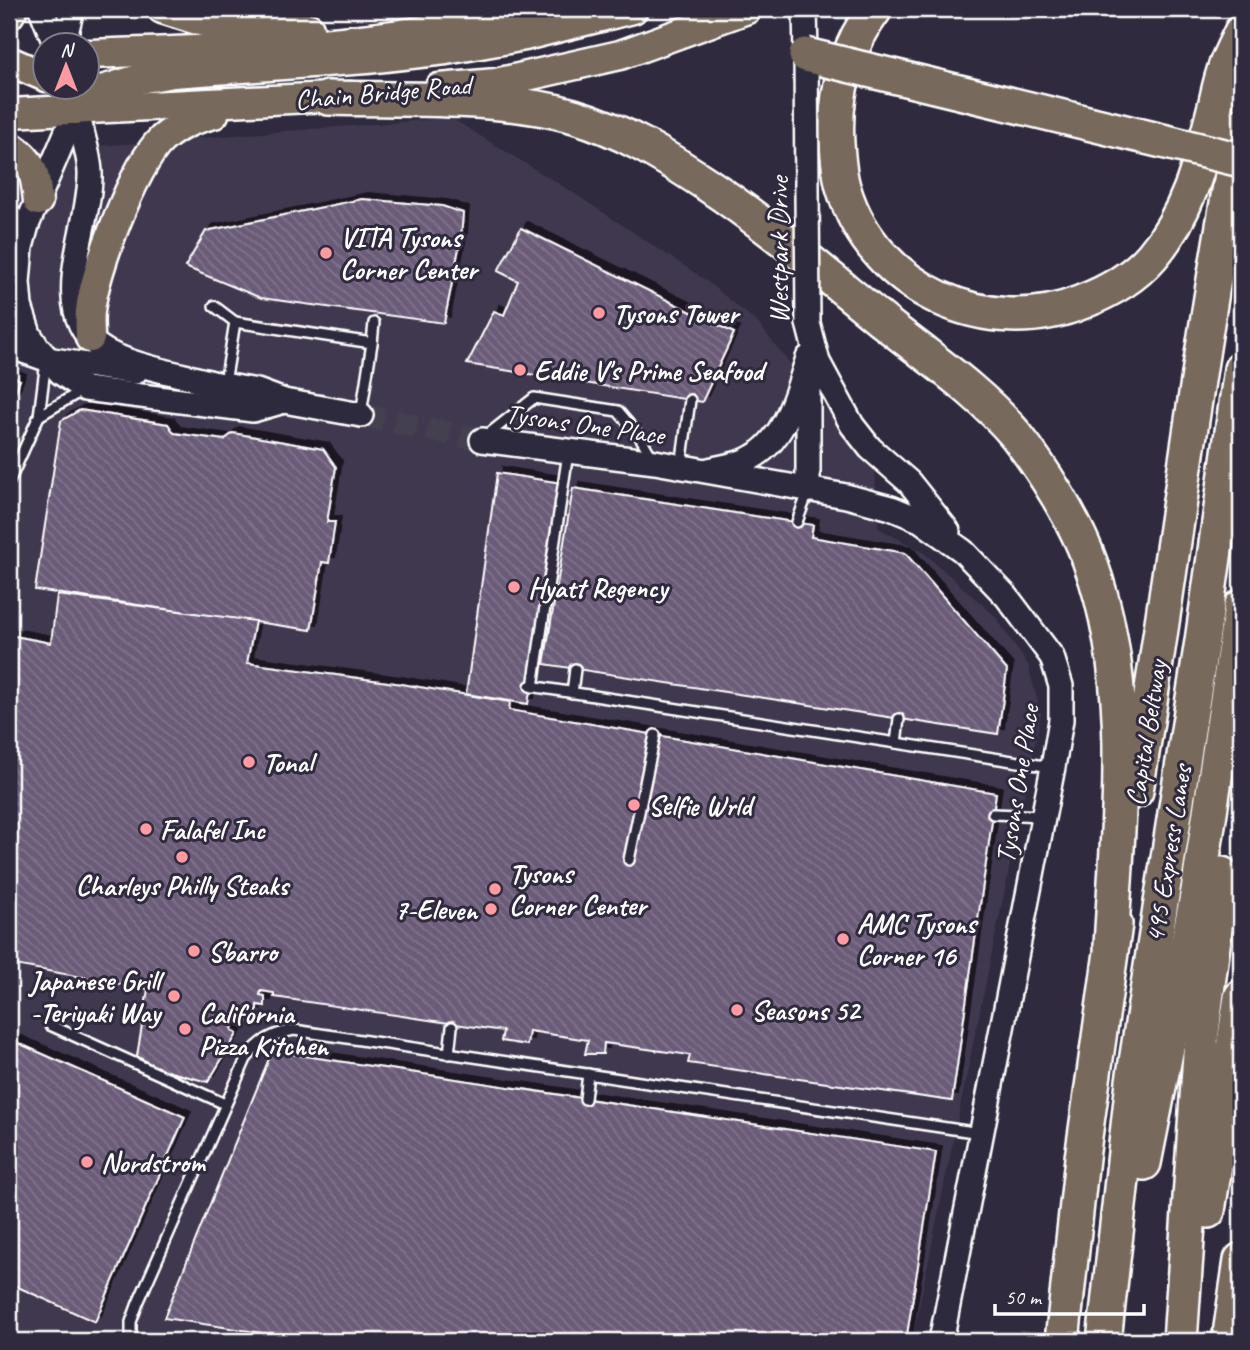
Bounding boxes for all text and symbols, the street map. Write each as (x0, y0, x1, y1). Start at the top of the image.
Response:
north arrow (32, 32, 102, 102)
text: N (60, 38, 75, 62)
street label: Chain Bridge Road (293, 67, 476, 117)
street label: Westpark Drive (761, 175, 796, 324)
place label: VITA Tysons Corner Center (340, 220, 480, 287)
marker: VITA Tysons Corner Center (318, 245, 334, 261)
place label: Tysons Tower (613, 296, 741, 331)
marker: Tysons Tower (591, 305, 607, 321)
place label: Eddie V's Prime Seafood (534, 353, 768, 388)
marker: Eddie V's Prime Seafood (512, 362, 528, 378)
street label: Tysons One Place (503, 396, 669, 453)
place label: Hyatt Regency (528, 570, 670, 605)
marker: Hyatt Regency (506, 579, 522, 595)
street label: Capital Beltway (1117, 655, 1175, 808)
street label: Tysons One Place (987, 700, 1047, 866)
place label: Tonal (263, 745, 318, 780)
marker: Tonal (241, 754, 257, 770)
street label: 495 Express Lanes (1137, 760, 1200, 945)
place label: Selfie Wrld (648, 788, 756, 823)
marker: Selfie Wrld (626, 797, 642, 813)
place label: Falafel Inc (160, 812, 267, 847)
marker: Falafel Inc (138, 821, 154, 837)
marker: Charleys Philly Steaks (174, 849, 190, 865)
place label: Tysons Corner Center (509, 856, 649, 923)
place label: Charleys Philly Steaks (76, 868, 291, 903)
marker: Tysons Corner Center (487, 881, 503, 897)
place label: 7-Eleven (395, 892, 479, 927)
marker: 7-Eleven (483, 901, 499, 917)
place label: AMC Tysons Corner 16 (857, 906, 979, 973)
marker: AMC Tysons Corner 16 (835, 931, 851, 947)
place label: Sbarro (208, 934, 280, 969)
marker: Sbarro (186, 943, 202, 959)
place label: Japanese Grill -Teriyaki Way (27, 963, 165, 1031)
marker: Japanese Grill -Teriyaki Way (166, 988, 182, 1004)
place label: Seasons 52 (751, 993, 862, 1028)
place label: California Pizza Kitchen (199, 996, 330, 1063)
marker: Seasons 52 (729, 1002, 745, 1018)
marker: California Pizza Kitchen (177, 1021, 193, 1037)
place label: Nordstrom (101, 1145, 207, 1180)
marker: Nordstrom (79, 1154, 95, 1170)
scale bar (995, 1273, 1143, 1317)
text: 50 m (1005, 1284, 1043, 1310)

